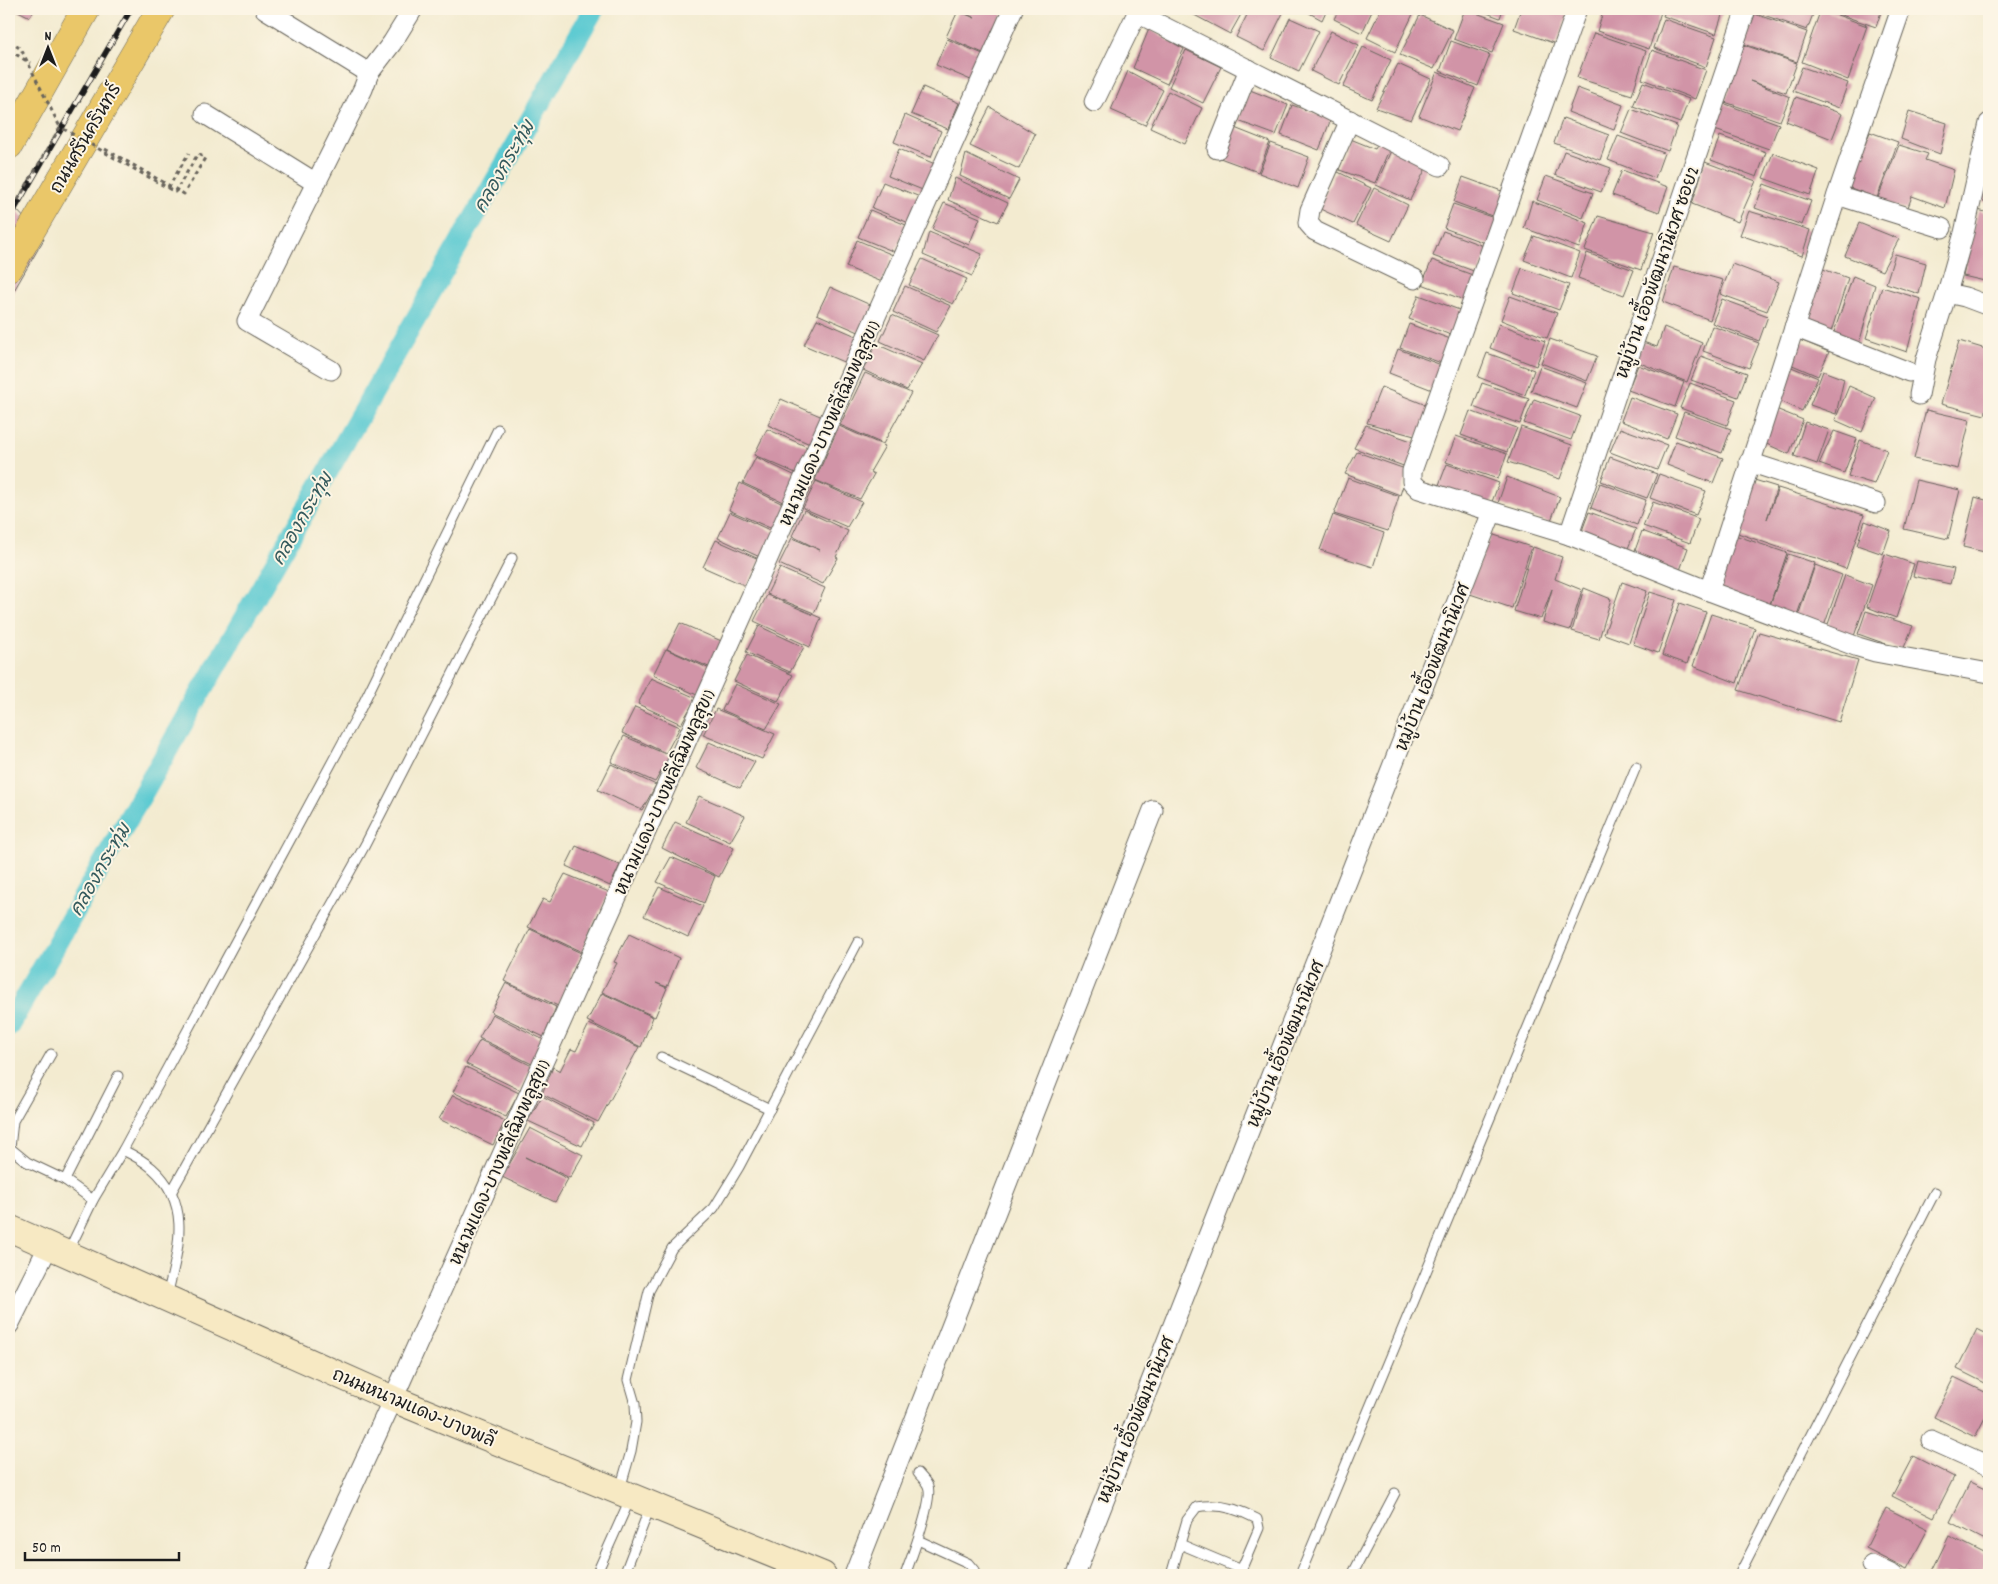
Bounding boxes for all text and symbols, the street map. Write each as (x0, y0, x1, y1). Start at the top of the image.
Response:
north arrow (22, 22, 72, 72)
text: N (45, 27, 52, 47)
street label: ถนนศรีนครินทร์ (43, 77, 129, 199)
water label: คลองกระทุ่ม (468, 114, 544, 219)
street label: หมู่บ้าน เอื้อพัฒนานิเวศ ซอย2 (1605, 161, 1707, 382)
street label: หนามแดง-บางพลี(ฉิมพลูสุข1) (773, 316, 888, 531)
water label: คลองกระทุ่ม (266, 466, 342, 571)
street label: หมู่บ้าน เอื้อพัฒนานิเวศ (1384, 577, 1478, 755)
street label: หนามแดง-บางพลี(ฉิมพลูสุข1) (608, 685, 723, 900)
water label: คลองกระทุ่ม (64, 817, 140, 922)
street label: หมู่บ้าน เอื้อพัฒนานิเวศ (1236, 954, 1333, 1132)
street label: หนามแดง-บางพลี(ฉิมพลูสุข1) (443, 1055, 558, 1270)
street label: หมู่บ้าน เอื้อพัฒนานิเวศ (1086, 1330, 1183, 1508)
street label: ถนนหนามแดง-บางพลี (328, 1362, 499, 1455)
scale bar (25, 1529, 179, 1561)
text: 50 m (32, 1538, 61, 1560)

